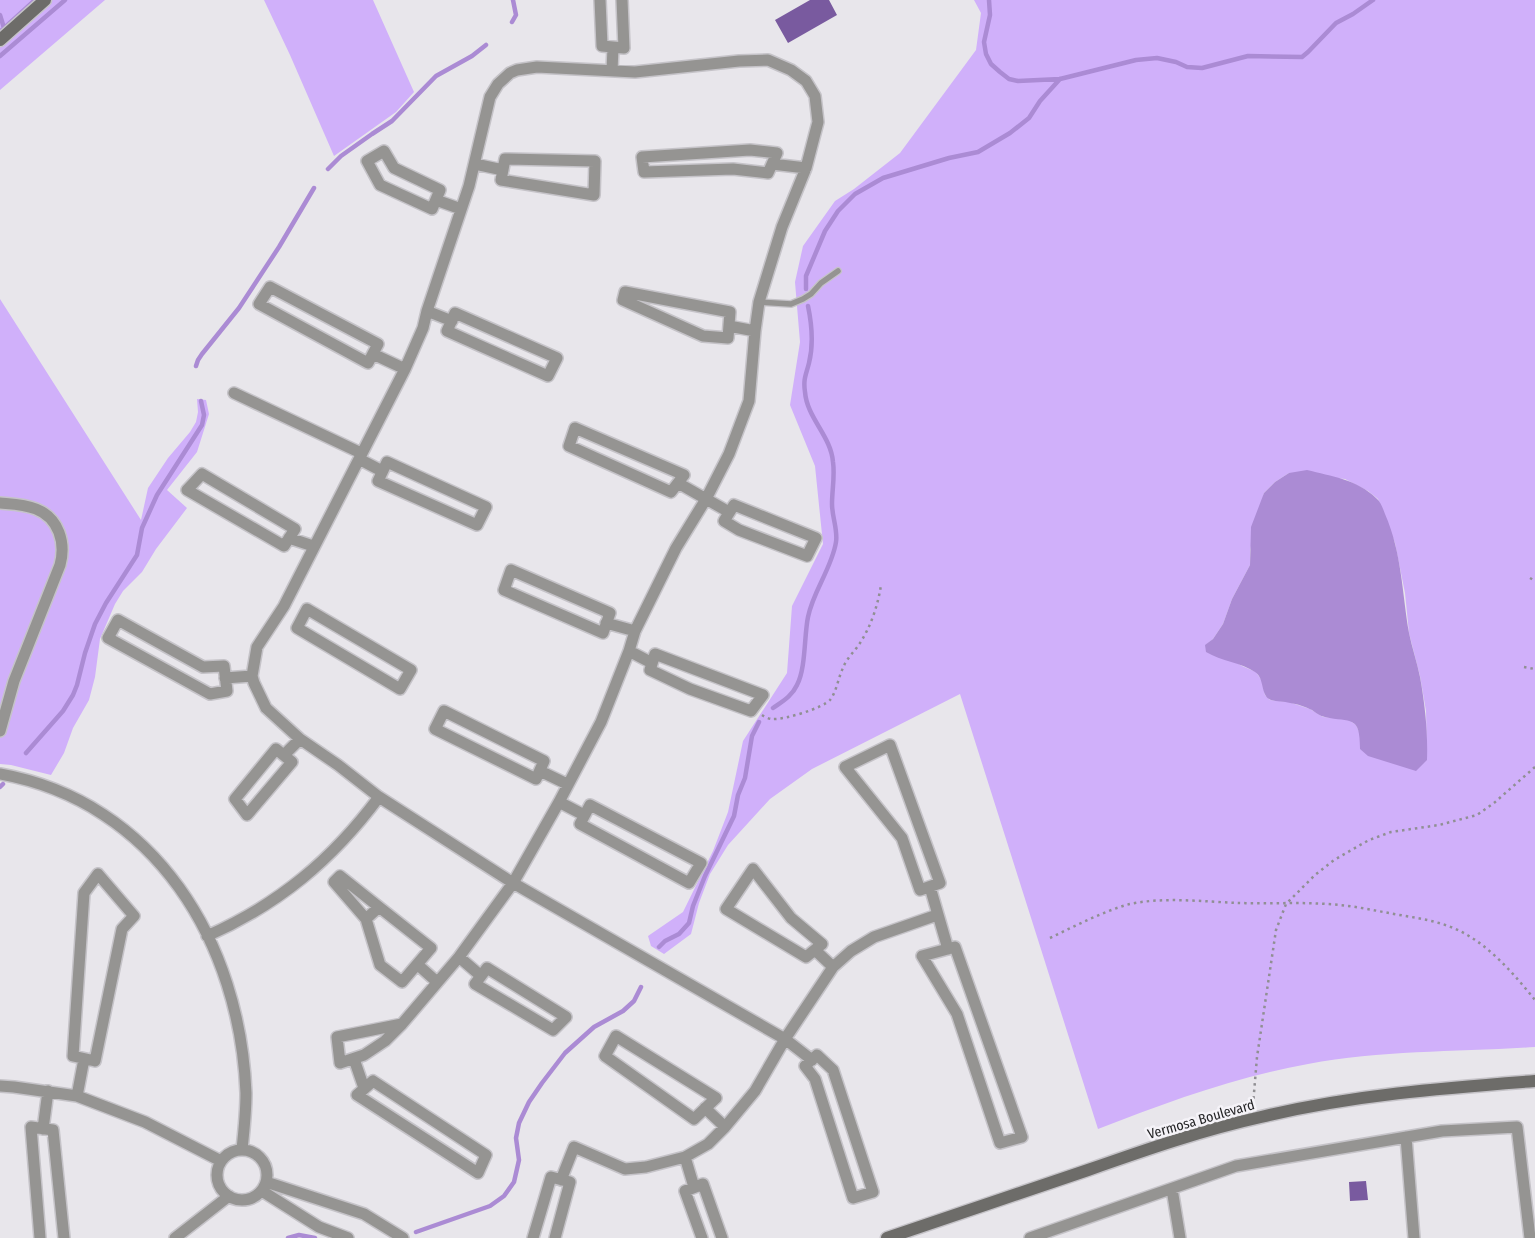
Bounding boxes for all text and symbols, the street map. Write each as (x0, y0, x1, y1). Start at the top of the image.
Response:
street label: Vermosa Boulevard (1146, 1096, 1257, 1143)

